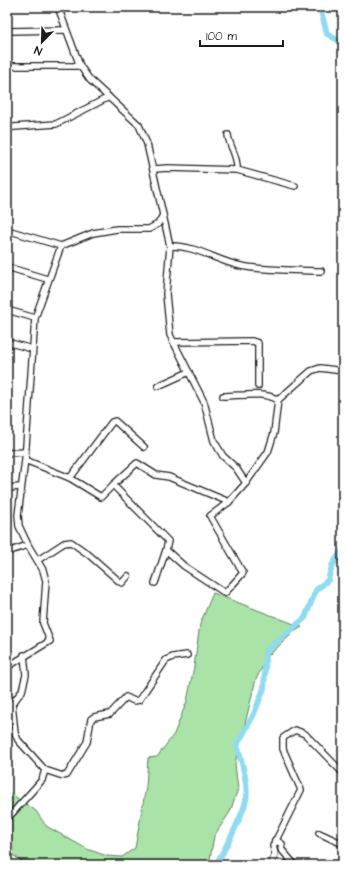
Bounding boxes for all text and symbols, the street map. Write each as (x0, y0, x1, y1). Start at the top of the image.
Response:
north arrow (22, 22, 62, 62)
scale bar (200, 22, 283, 48)
text: 100 m (206, 28, 237, 45)
text: N (32, 42, 44, 59)

